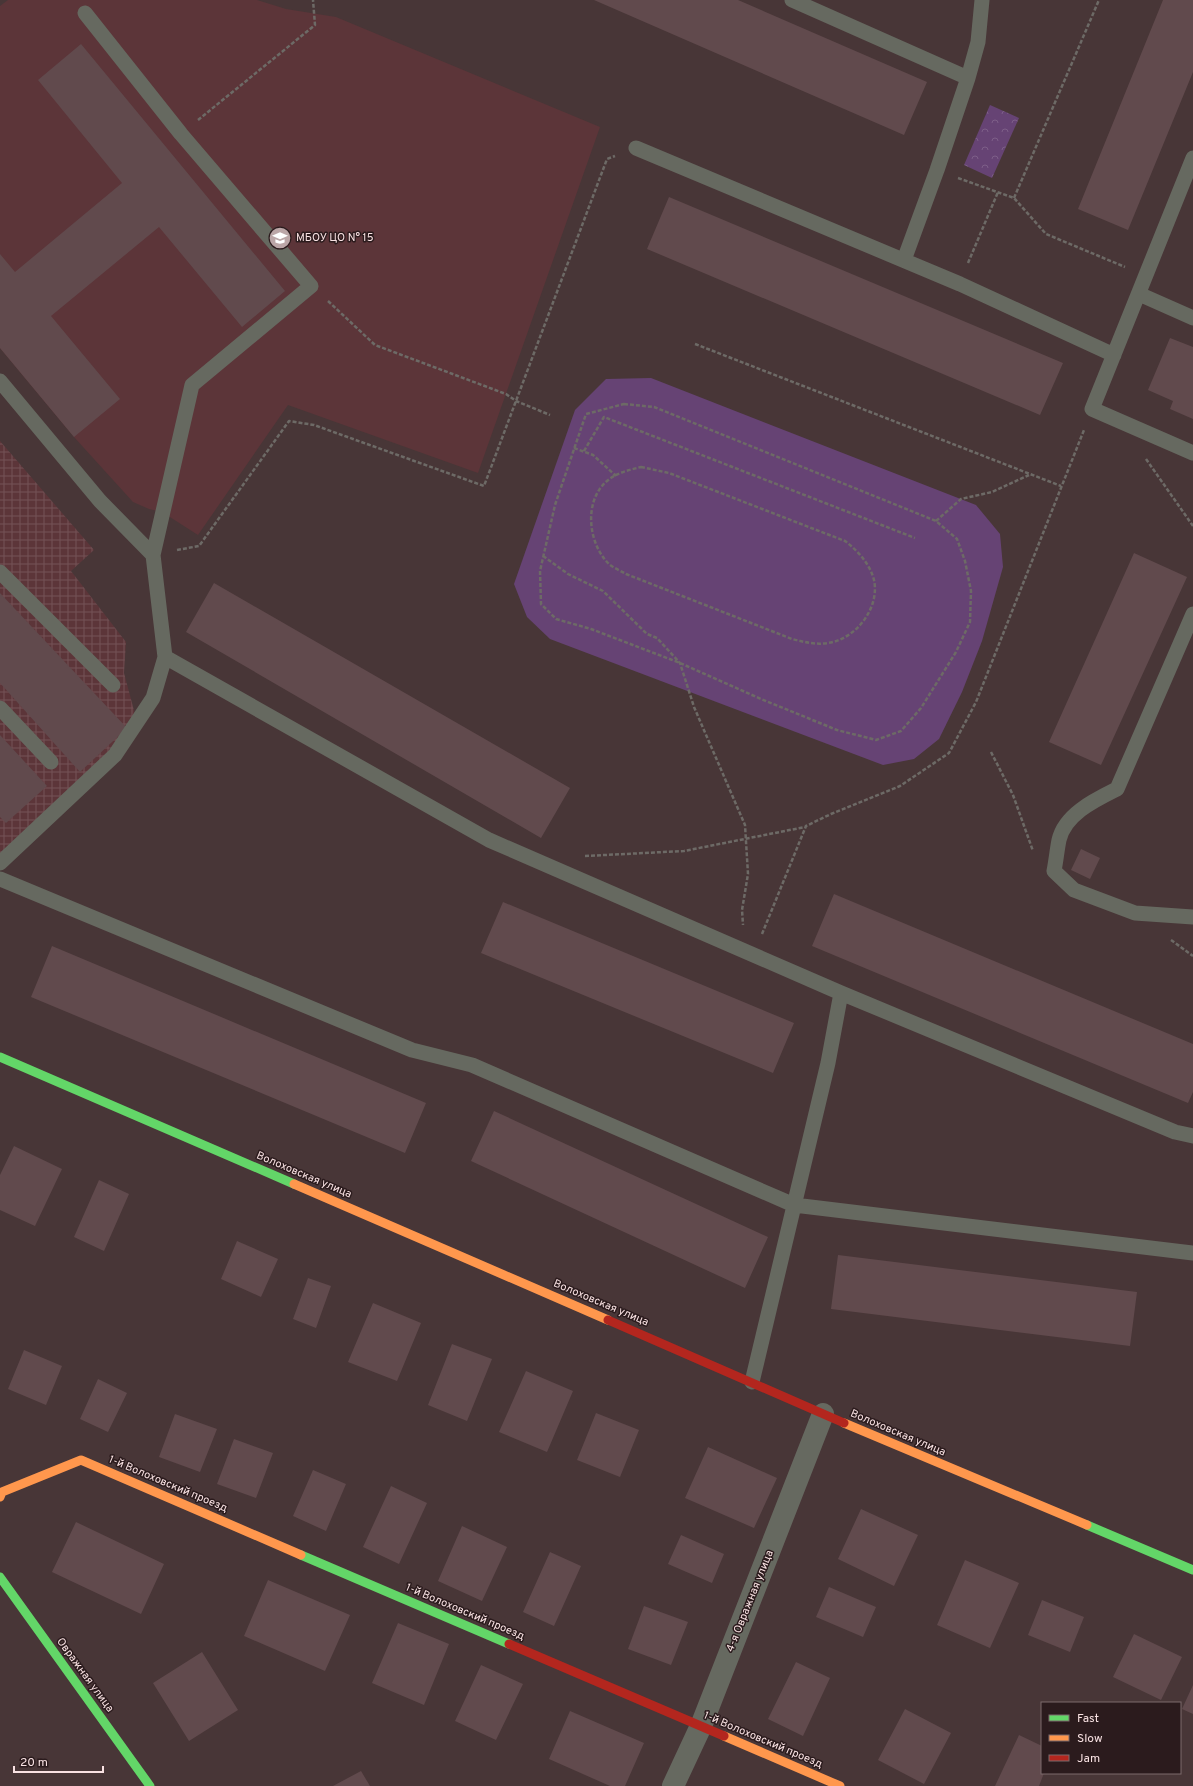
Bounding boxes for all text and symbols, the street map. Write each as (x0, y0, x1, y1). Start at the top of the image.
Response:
school or university icon: МБОУ ЦО N° 15 (267, 225, 293, 251)
place label: МБОУ ЦО N° 15 (296, 231, 374, 245)
street label: Волоховская улица (254, 1149, 354, 1202)
street label: Волоховская улица (551, 1277, 651, 1330)
street label: Волоховская улица (848, 1407, 948, 1460)
street label: 1-й Волоховский проезд (106, 1453, 230, 1515)
street label: 4-я Овражная улица (723, 1548, 777, 1654)
street label: 1-й Волоховский проезд (403, 1581, 527, 1643)
street label: Овражная улица (53, 1635, 117, 1715)
legend (1041, 1702, 1181, 1774)
street label: 1-й Волоховский проезд (701, 1709, 825, 1771)
text: Fast (1077, 1711, 1099, 1727)
text: Slow (1077, 1731, 1103, 1747)
scale bar (14, 1748, 103, 1774)
text: Jam (1077, 1751, 1100, 1767)
text: 20 m (20, 1755, 48, 1771)

